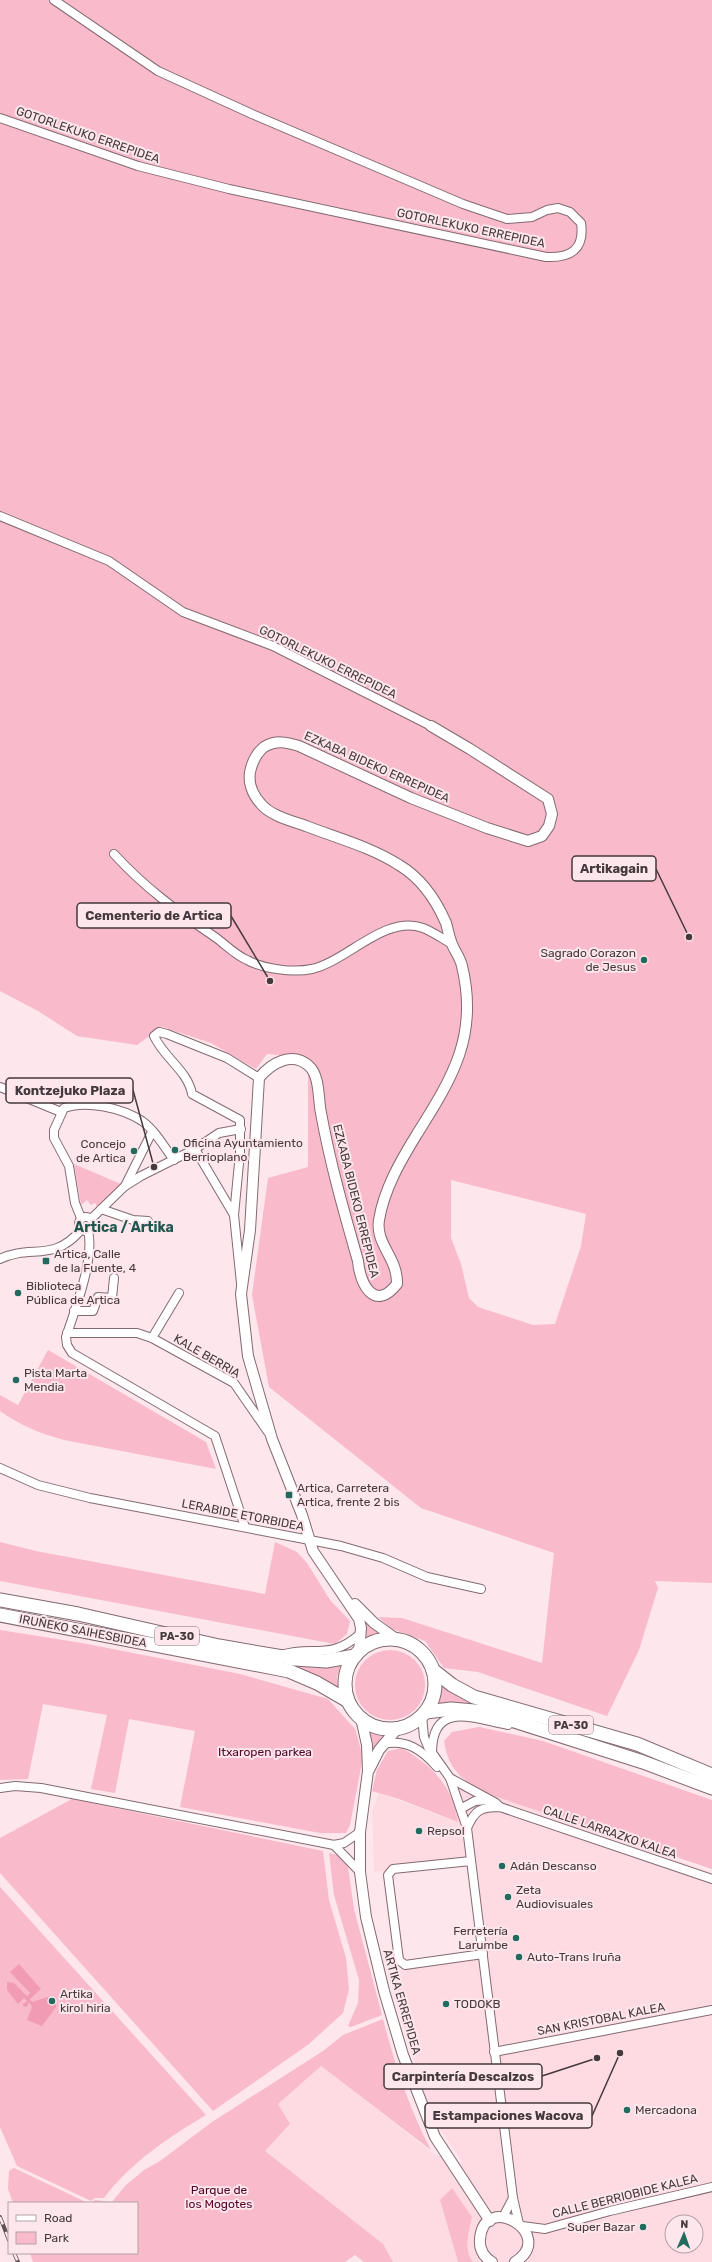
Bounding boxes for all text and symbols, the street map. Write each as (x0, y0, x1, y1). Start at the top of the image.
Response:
street label: GOTORLEKUKO ERREPIDEA (14, 104, 162, 166)
street label: GOTORLEKUKO ERREPIDEA (396, 205, 546, 251)
street label: GOTORLEKUKO ERREPIDEA (257, 623, 399, 701)
street label: EZKABA BIDEKO ERREPIDEA (302, 729, 452, 805)
callout: Artikagain (572, 856, 656, 881)
text: Artikagain (580, 861, 648, 876)
callout: Cementerio de Artica (77, 903, 231, 928)
text: Cementerio de Artica (85, 908, 223, 923)
place label: Sagrado Corazon de Jesus (541, 946, 636, 974)
marker: Sagrado Corazon de Jesus (639, 955, 649, 965)
callout: Kontzejuko Plaza (6, 1078, 133, 1103)
text: Kontzejuko Plaza (15, 1083, 125, 1098)
street label: EZKABA BIDEKO ERREPIDEA (330, 1123, 382, 1279)
place label: Oficina Ayuntamiento Berrioplano (183, 1136, 303, 1164)
place label: Concejo de Artica (76, 1137, 126, 1165)
marker: Oficina Ayuntamiento Berrioplano (170, 1145, 180, 1155)
marker: Concejo de Artica (129, 1146, 139, 1156)
district label: Artica / Artika (74, 1219, 174, 1236)
place label: Artica, Calle de la Fuente, 4 (54, 1247, 137, 1275)
marker: Artica, Calle de la Fuente, 4 (41, 1256, 51, 1266)
place label: Biblioteca Pública de Artica (26, 1279, 120, 1307)
marker: Biblioteca Pública de Artica (13, 1288, 23, 1298)
street label: KALE BERRIA (171, 1331, 243, 1381)
place label: Pista Marta Mendia (24, 1366, 87, 1394)
marker: Pista Marta Mendia (11, 1375, 21, 1385)
place label: Artica, Carretera Artica, frente 2 bis (297, 1481, 400, 1509)
marker: Artica, Carretera Artica, frente 2 bis (284, 1490, 294, 1500)
street label: LERABIDE ETORBIDEA (181, 1496, 305, 1534)
street label: IRUÑEKO SAIHESBIDEA (18, 1612, 148, 1650)
road number: PA-30 (155, 1627, 199, 1645)
road number: PA-30 (549, 1716, 593, 1734)
park label: Itxaropen parkea (218, 1745, 312, 1759)
street label: CALLE LARRAZKO KALEA (541, 1802, 679, 1862)
place label: Repsol (427, 1824, 465, 1838)
marker: Repsol (414, 1826, 424, 1836)
place label: Adán Descanso (510, 1859, 597, 1873)
marker: Adán Descanso (497, 1861, 507, 1871)
place label: Zeta Audiovisuales (516, 1883, 593, 1911)
marker: Zeta Audiovisuales (503, 1892, 513, 1902)
place label: Ferretería Larumbe (453, 1924, 508, 1952)
marker: Ferretería Larumbe (511, 1933, 521, 1943)
street label: ARTIKA ERREPIDEA (380, 1948, 424, 2056)
place label: Auto-Trans Iruña (527, 1950, 621, 1964)
marker: Auto-Trans Iruña (514, 1952, 524, 1962)
place label: Artika kirol hiria (60, 1987, 111, 2015)
marker: Artika kirol hiria (47, 1996, 57, 2006)
place label: TODOKB (454, 1997, 501, 2011)
marker: TODOKB (441, 1999, 451, 2009)
street label: SAN KRISTOBAL KALEA (536, 2000, 666, 2038)
callout: Carpintería Descalzos (384, 2064, 542, 2089)
text: Carpintería Descalzos (392, 2069, 534, 2084)
callout: Estampaciones Wacova (425, 2103, 592, 2128)
place label: Mercadona (635, 2103, 697, 2117)
marker: Mercadona (622, 2105, 632, 2115)
text: Estampaciones Wacova (433, 2108, 583, 2123)
street label: CALLE BERRIOBIDE KALEA (551, 2171, 699, 2221)
park label: Parque de los Mogotes (186, 2183, 252, 2211)
legend (8, 2202, 138, 2254)
text: Road (44, 2211, 72, 2225)
north arrow (664, 2214, 704, 2254)
text: N (680, 2218, 689, 2231)
place label: Super Bazar (567, 2220, 635, 2234)
marker: Super Bazar (638, 2222, 648, 2232)
text: Park (44, 2231, 70, 2245)

